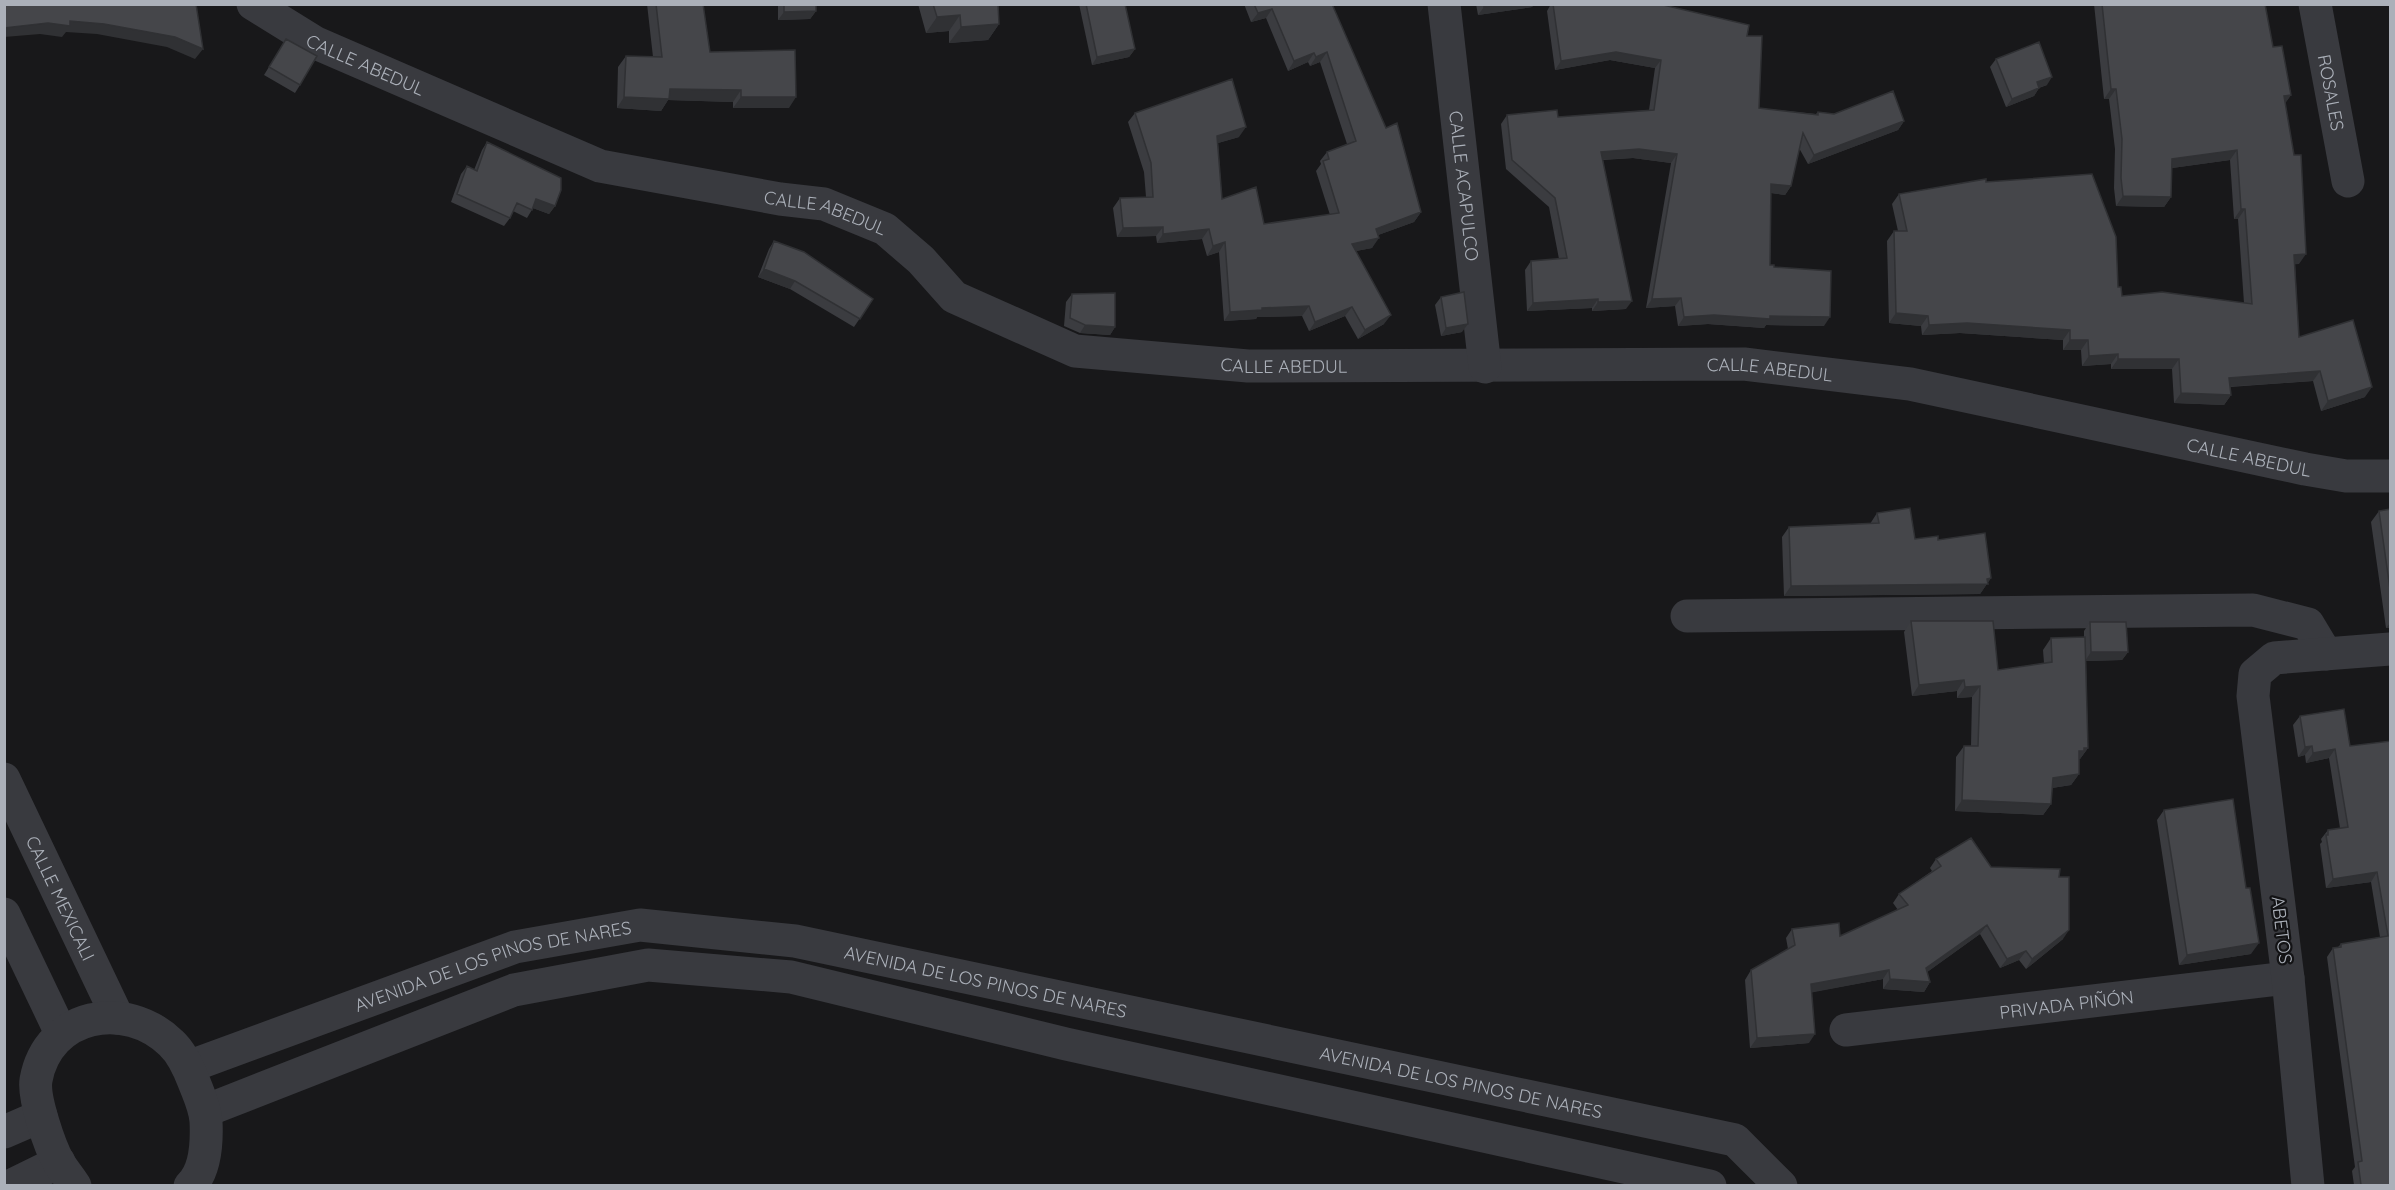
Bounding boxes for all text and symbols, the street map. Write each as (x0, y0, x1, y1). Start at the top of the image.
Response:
street label: CALLE ABEDUL (302, 28, 429, 100)
street label: ROSALES (2313, 52, 2350, 133)
street label: CALLE ACAPULCO (1445, 109, 1484, 262)
street label: CALLE ABEDUL (762, 185, 890, 240)
street label: CALLE ABEDUL (1220, 352, 1348, 378)
street label: CALLE ABEDUL (1707, 352, 1834, 386)
street label: CALLE ABEDUL (2185, 432, 2313, 481)
street label: CALLE MEXICALI (21, 832, 100, 964)
street label: ABETOS (2266, 895, 2298, 965)
street label: AVENIDA DE LOS PINOS DE NARES (351, 915, 633, 1016)
street label: AVENIDA DE LOS PINOS DE NARES (842, 940, 1129, 1022)
street label: PRIVADA PIÑÓN (1998, 985, 2135, 1023)
street label: AVENIDA DE LOS PINOS DE NARES (1318, 1041, 1604, 1123)

